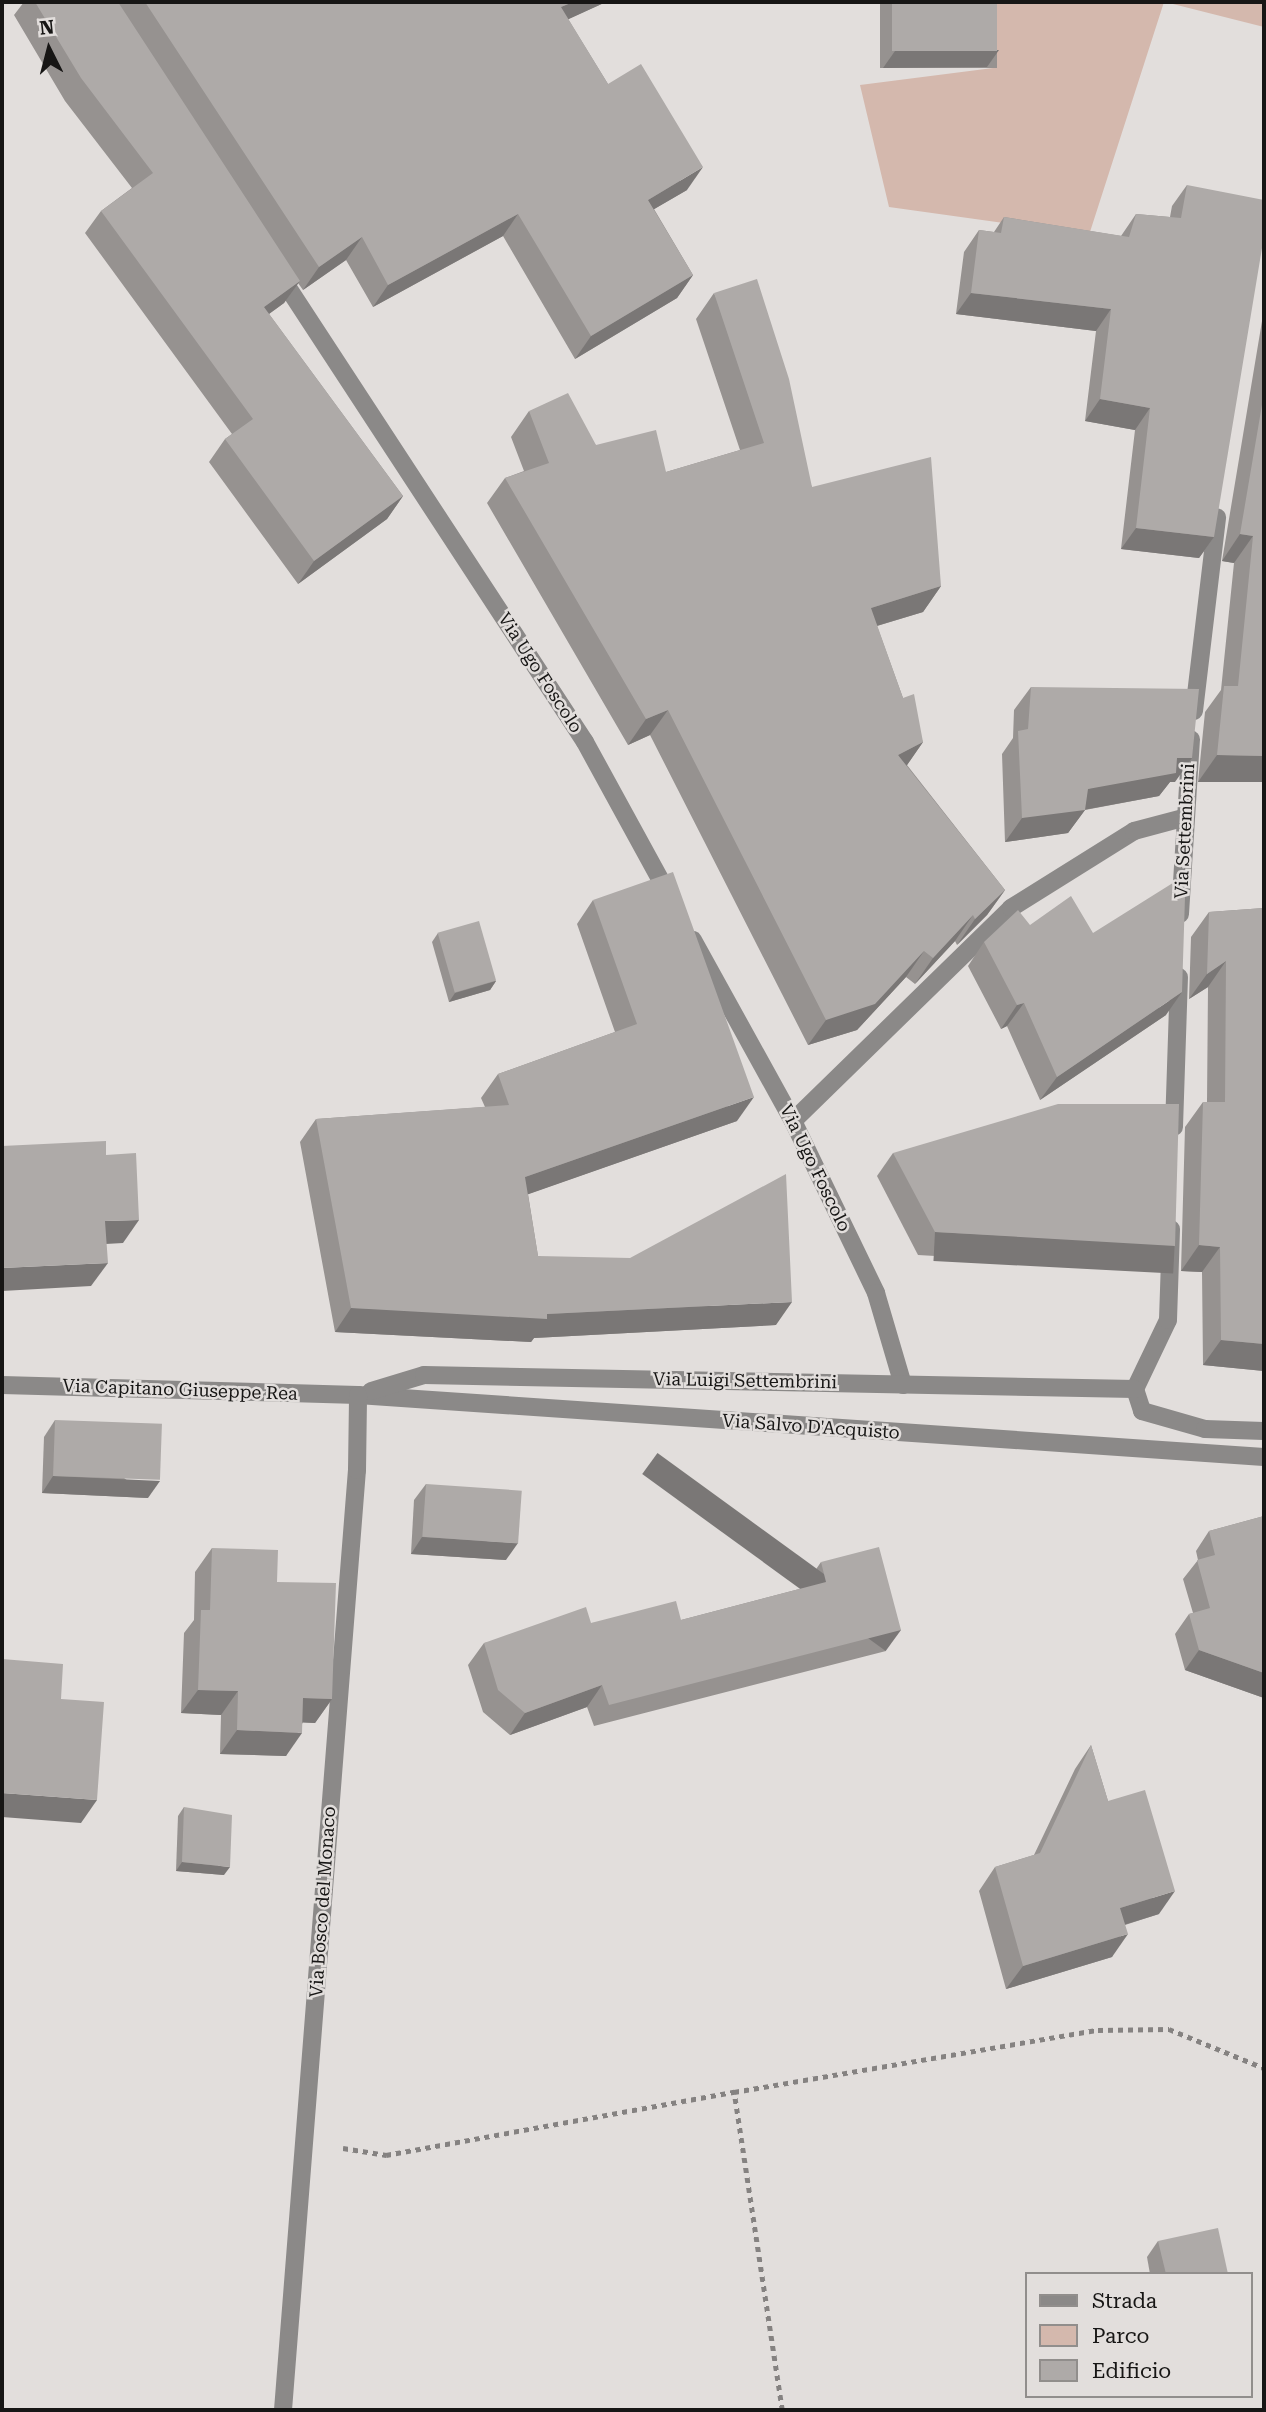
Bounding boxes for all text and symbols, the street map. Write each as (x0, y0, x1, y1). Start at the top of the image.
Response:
north arrow (14, 14, 84, 84)
text: N (38, 15, 55, 40)
street label: Via Ugo Foscolo (493, 609, 587, 737)
street label: Via Settembrini (1171, 763, 1199, 899)
street label: Via Ugo Foscolo (775, 1101, 855, 1235)
street label: Via Luigi Settembrini (653, 1369, 837, 1393)
street label: Via Capitano Giuseppe Rea (62, 1375, 298, 1405)
street label: Via Salvo D'Acquisto (722, 1410, 900, 1444)
street label: Via Bosco del Monaco (306, 1806, 340, 1998)
legend (1024, 2272, 1252, 2398)
text: Strada (1092, 2289, 1157, 2313)
text: Parco (1092, 2324, 1149, 2348)
text: Edificio (1092, 2359, 1171, 2383)

